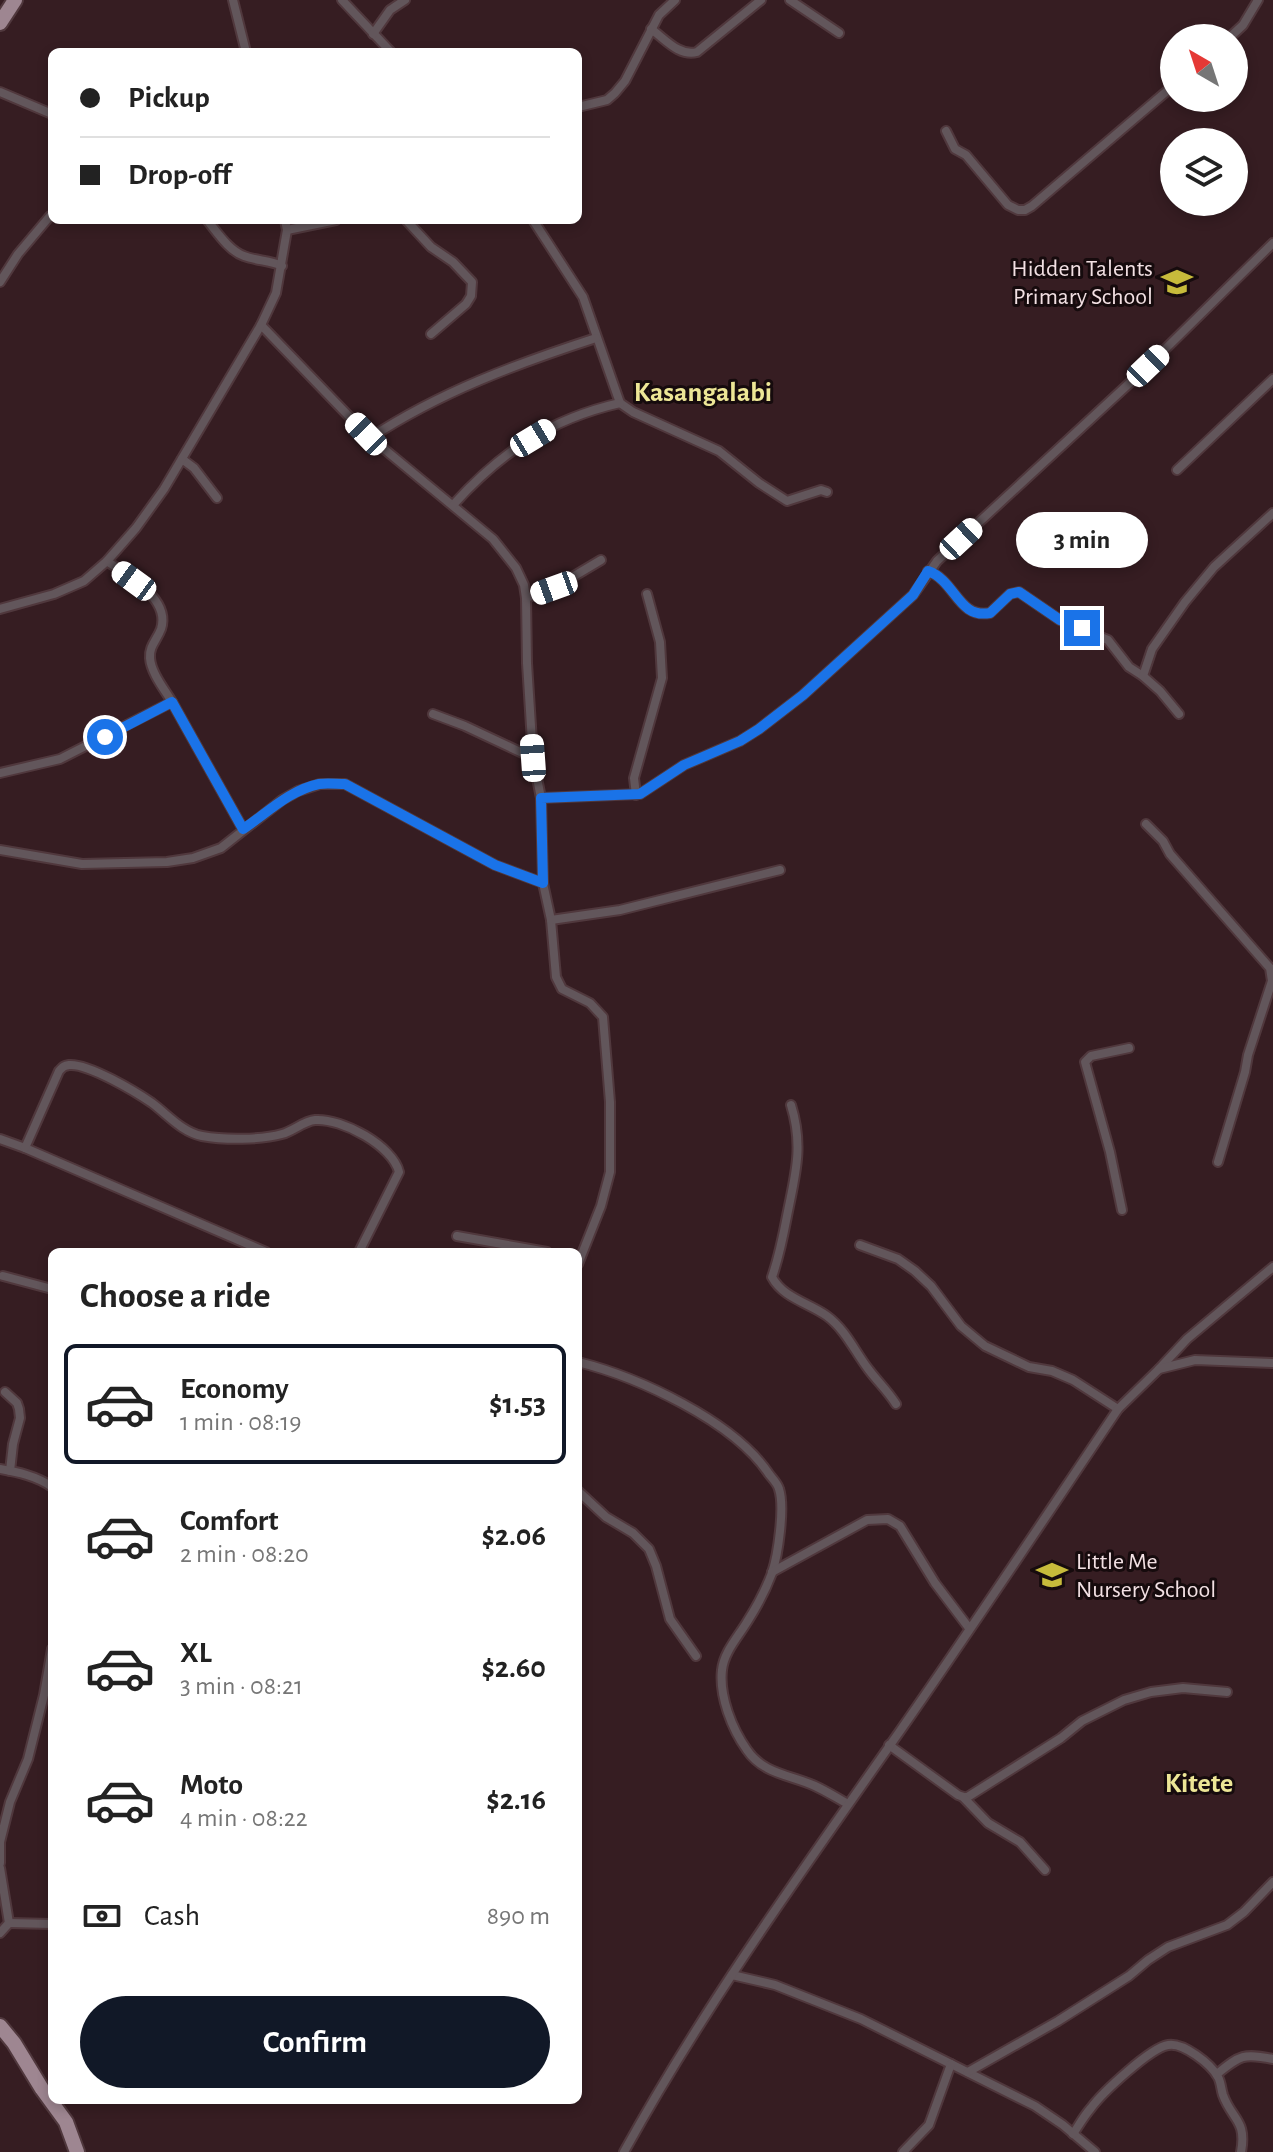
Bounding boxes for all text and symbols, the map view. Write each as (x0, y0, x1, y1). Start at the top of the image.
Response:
north arrow (1160, 24, 1248, 112)
map controls (1160, 24, 1248, 216)
text: Pickup (128, 83, 210, 113)
button: layers (1160, 128, 1248, 216)
text: Drop-off (128, 160, 231, 190)
place label: Hidden Talents Primary School (1011, 257, 1153, 309)
school or university icon: Hidden Talents Primary School (1160, 265, 1194, 299)
car (1122, 341, 1174, 391)
district label: Kasangalabi (634, 379, 772, 407)
car (341, 408, 391, 460)
car (506, 415, 560, 461)
callout: 3 min (1016, 512, 1148, 568)
car (935, 514, 987, 564)
text: 3 min (1054, 527, 1110, 553)
car (108, 557, 160, 605)
car (527, 569, 581, 607)
route end (1064, 610, 1100, 646)
route start (87, 719, 123, 755)
car (519, 733, 547, 783)
text: Choose a ride (80, 1278, 270, 1314)
icon: car (84, 1368, 156, 1440)
text: Economy (180, 1374, 289, 1404)
text: $1.53 (489, 1389, 546, 1419)
text: 1 min · 08:19 (180, 1409, 301, 1435)
icon: car (84, 1500, 156, 1572)
text: Comfort (180, 1506, 279, 1536)
text: $2.06 (481, 1521, 546, 1551)
text: 2 min · 08:20 (180, 1541, 309, 1567)
place label: Little Me Nursery School (1076, 1550, 1216, 1602)
school or university icon: Little Me Nursery School (1035, 1558, 1069, 1592)
icon: car (84, 1632, 156, 1704)
text: XL (180, 1638, 212, 1668)
text: $2.60 (481, 1653, 546, 1683)
text: 3 min · 08:21 (180, 1673, 303, 1699)
icon: car (84, 1764, 156, 1836)
text: Moto (180, 1770, 243, 1800)
district label: Kitete (1165, 1770, 1233, 1798)
text: $2.16 (486, 1785, 546, 1815)
text: 4 min · 08:22 (180, 1805, 308, 1831)
icon: cash (80, 1894, 124, 1938)
text: Cash (144, 1901, 200, 1931)
text: 890 m (487, 1903, 550, 1929)
button: Confirm (80, 1996, 550, 2088)

